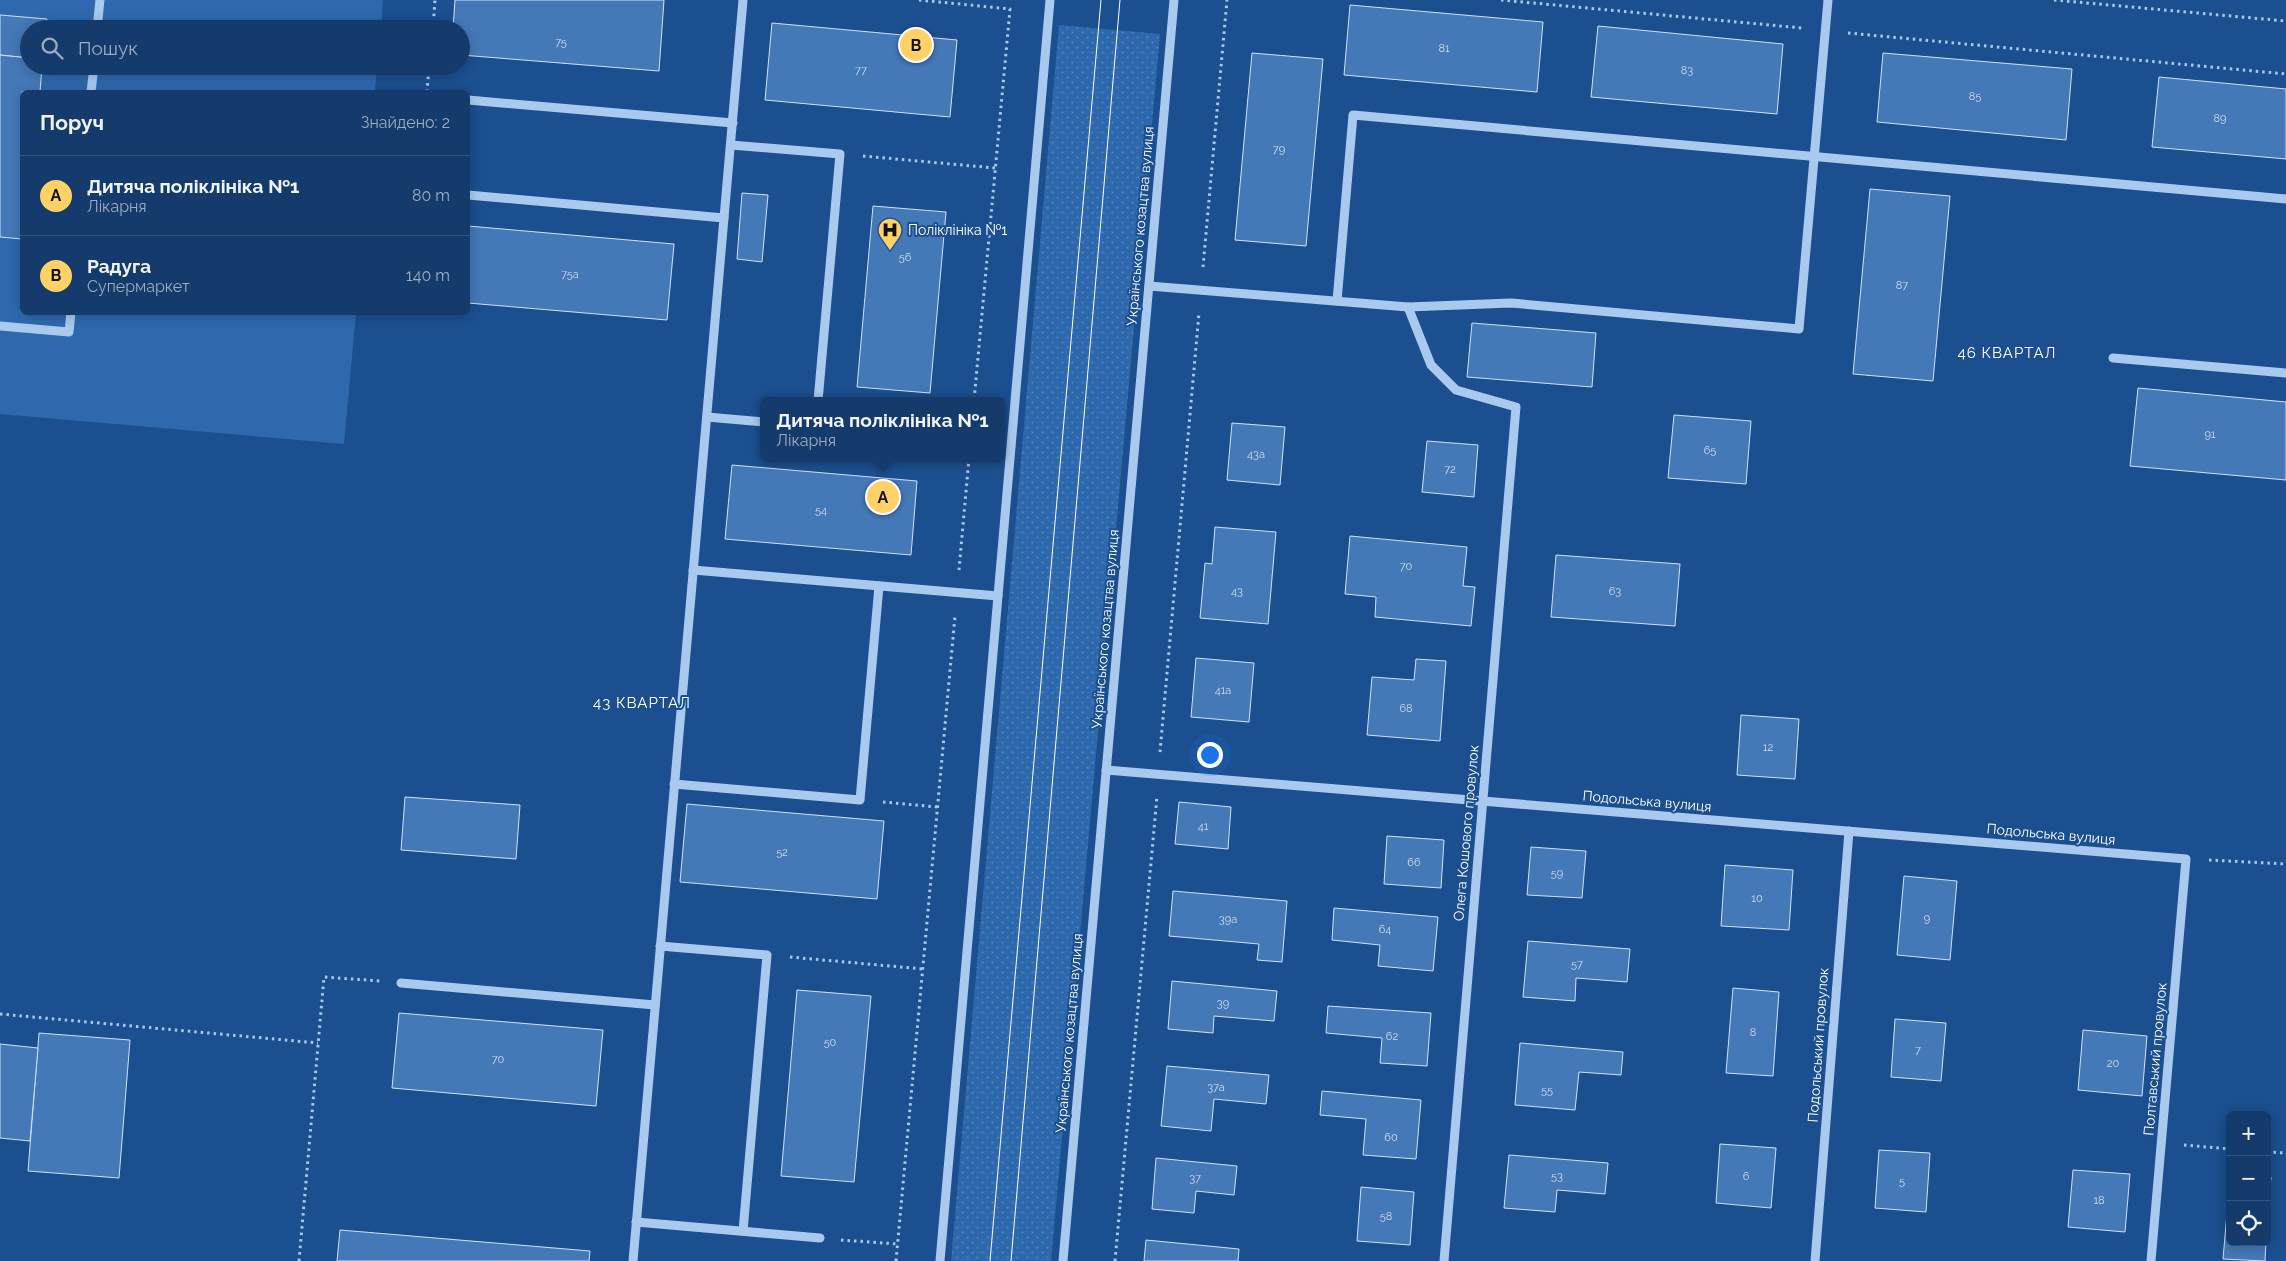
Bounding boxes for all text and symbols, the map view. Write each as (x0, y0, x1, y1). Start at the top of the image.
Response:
search box (20, 20, 470, 75)
pin: B (900, 26, 932, 64)
icon: search (38, 34, 66, 62)
house number: 75 (555, 36, 567, 49)
text: Пошук (78, 37, 138, 59)
house number: 81 (1438, 42, 1450, 55)
house number: 77 (855, 64, 867, 77)
house number: 83 (1681, 64, 1693, 77)
house number: 85 (1969, 90, 1981, 103)
text: Поруч (40, 110, 104, 135)
house number: 89 (2214, 112, 2226, 125)
text: Знайдено: 2 (361, 113, 450, 132)
street label: Українського козацтва вулиця (1123, 126, 1157, 326)
house number: 79 (1273, 143, 1285, 156)
text: Дитяча поліклініка №1 (87, 175, 299, 197)
text: A (51, 186, 61, 205)
text: 80 m (412, 186, 450, 205)
text: Лікарня (87, 197, 147, 216)
hospital icon: Поліклініка №1 (877, 217, 903, 251)
place label: Поліклініка №1 (908, 222, 1007, 238)
house number: 56 (899, 251, 912, 264)
text: Радуга (87, 255, 151, 277)
text: B (51, 266, 61, 285)
text: 140 m (406, 266, 450, 285)
house number: 75а (561, 268, 579, 281)
text: Супермаркет (87, 277, 190, 296)
house number: 87 (1896, 279, 1908, 292)
district label: 46 КВАРТАЛ (1958, 344, 2057, 362)
popup (760, 397, 1005, 462)
text: Дитяча поліклініка №1 (776, 409, 989, 431)
house number: 91 (2204, 428, 2216, 441)
text: Лікарня (776, 431, 836, 450)
house number: 65 (1704, 444, 1716, 457)
house number: 43а (1247, 448, 1265, 461)
house number: 72 (1444, 463, 1456, 476)
pin: A (867, 478, 899, 516)
house number: 54 (815, 504, 827, 517)
street label: Українського козацтва вулиця (1088, 529, 1122, 729)
house number: 70 (1400, 560, 1413, 573)
house number: 43 (1231, 585, 1243, 598)
house number: 63 (1609, 585, 1621, 598)
house number: 41а (1215, 684, 1231, 697)
district label: 43 КВАРТАЛ (593, 694, 691, 712)
house number: 68 (1399, 702, 1413, 715)
house number: 12 (1763, 741, 1773, 754)
your location (1197, 742, 1223, 768)
street label: Олега Кошового провулок (1450, 744, 1482, 922)
street label: Подольська вулиця (1582, 787, 1712, 815)
house number: 41 (1198, 820, 1209, 833)
street label: Подольська вулиця (1986, 820, 2116, 848)
house number: 52 (776, 846, 788, 859)
house number: 66 (1407, 856, 1421, 869)
house number: 59 (1551, 867, 1563, 880)
house number: 10 (1751, 892, 1763, 905)
house number: 9 (1924, 912, 1930, 925)
house number: 39а (1219, 913, 1237, 926)
house number: 64 (1379, 923, 1391, 936)
street label: Українського козацтва вулиця (1052, 933, 1086, 1133)
house number: 57 (1571, 958, 1583, 971)
street label: Подольський провулок (1805, 967, 1831, 1123)
street label: Полтавський провулок (2140, 982, 2170, 1136)
house number: 39 (1217, 997, 1229, 1010)
house number: 8 (1750, 1026, 1756, 1039)
house number: 62 (1386, 1030, 1398, 1043)
house number: 50 (824, 1036, 837, 1049)
house number: 7 (1915, 1044, 1921, 1057)
house number: 70 (492, 1053, 505, 1066)
house number: 20 (2107, 1057, 2119, 1070)
house number: 37а (1207, 1081, 1225, 1094)
house number: 55 (1541, 1084, 1553, 1097)
map controls (2226, 1111, 2271, 1246)
button: + (2226, 1111, 2271, 1156)
house number: 60 (1384, 1131, 1398, 1144)
button: − (2226, 1156, 2271, 1201)
house number: 53 (1551, 1170, 1563, 1183)
house number: 6 (1743, 1170, 1750, 1183)
house number: 37 (1189, 1172, 1201, 1185)
house number: 5 (1899, 1175, 1905, 1188)
house number: 18 (2093, 1194, 2105, 1207)
button: locate (2226, 1201, 2271, 1246)
house number: 58 (1380, 1210, 1392, 1223)

